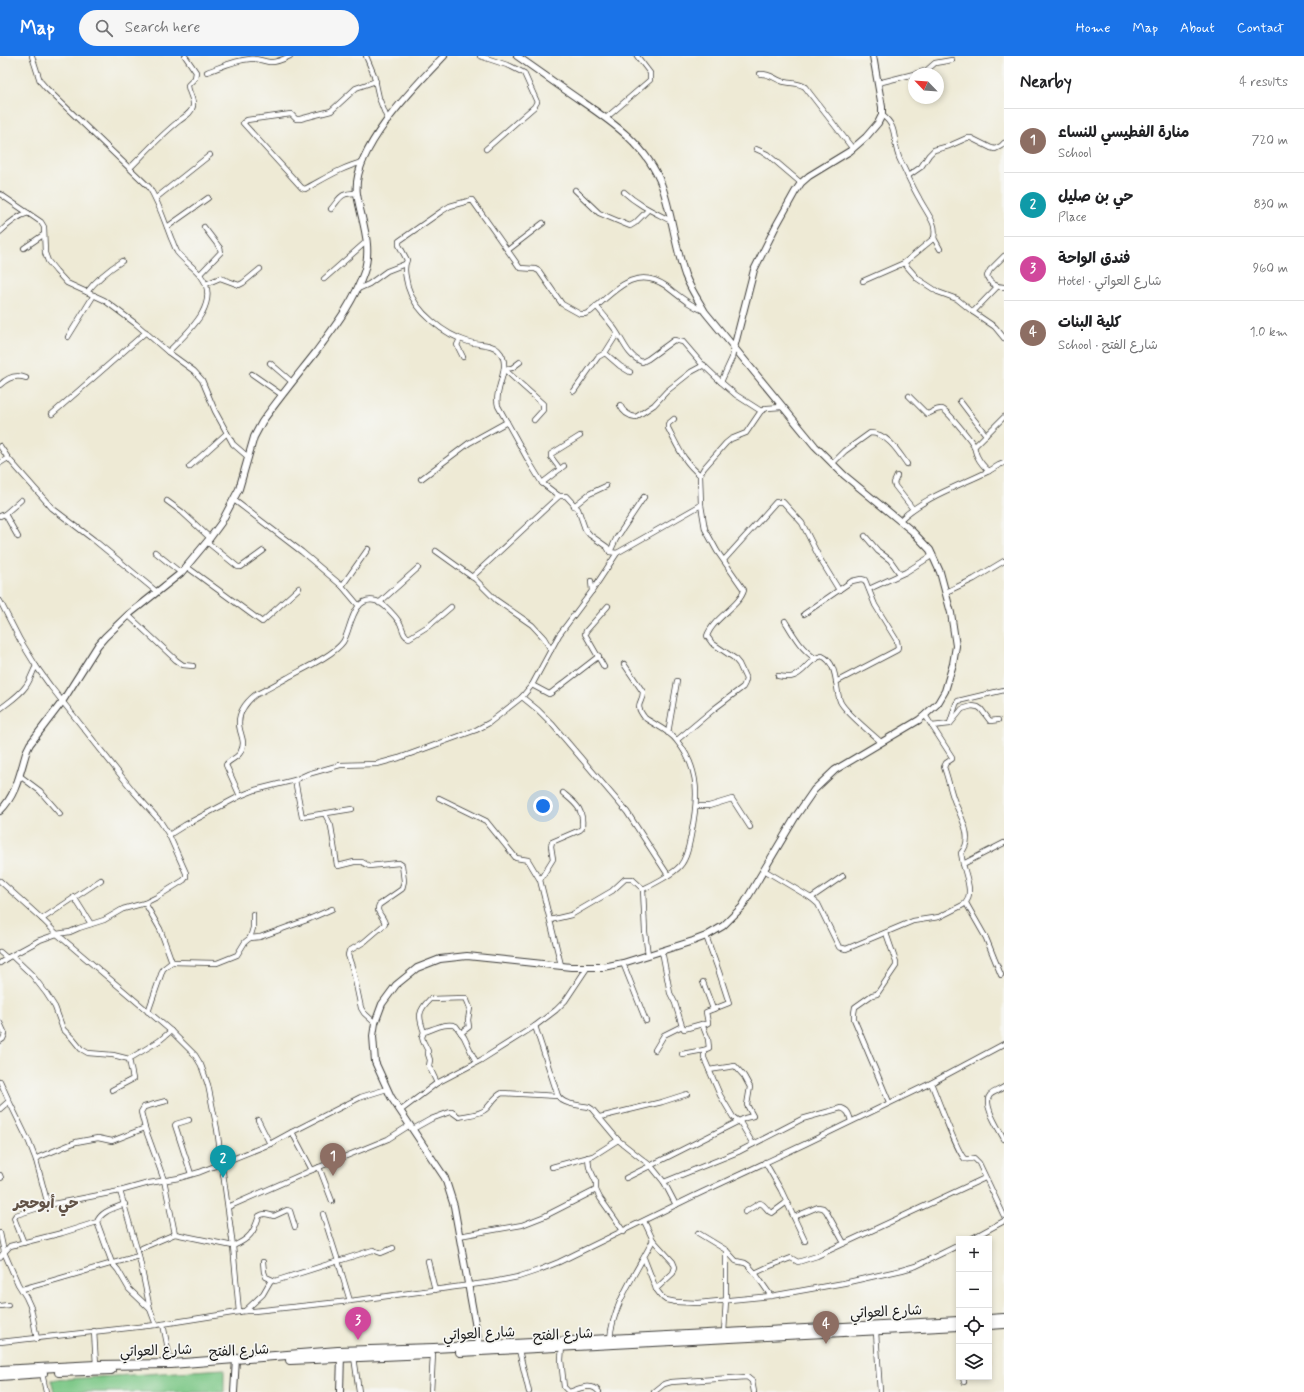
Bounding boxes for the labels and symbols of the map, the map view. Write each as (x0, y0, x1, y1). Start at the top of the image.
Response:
north arrow (908, 68, 944, 104)
your location (533, 796, 553, 816)
pin: 1 (320, 1143, 346, 1176)
pin: 2 (210, 1145, 236, 1178)
district label: حي أبوحجر (11, 1193, 79, 1217)
street label: شارع العواتي (850, 1301, 923, 1326)
pin: 3 (345, 1307, 371, 1340)
pin: 4 (813, 1311, 839, 1344)
street label: شارع العواتي (443, 1323, 516, 1348)
street label: شارع الفتح (532, 1324, 594, 1346)
street label: شارع الفتح (208, 1340, 270, 1362)
street label: شارع العواتي (120, 1341, 193, 1364)

